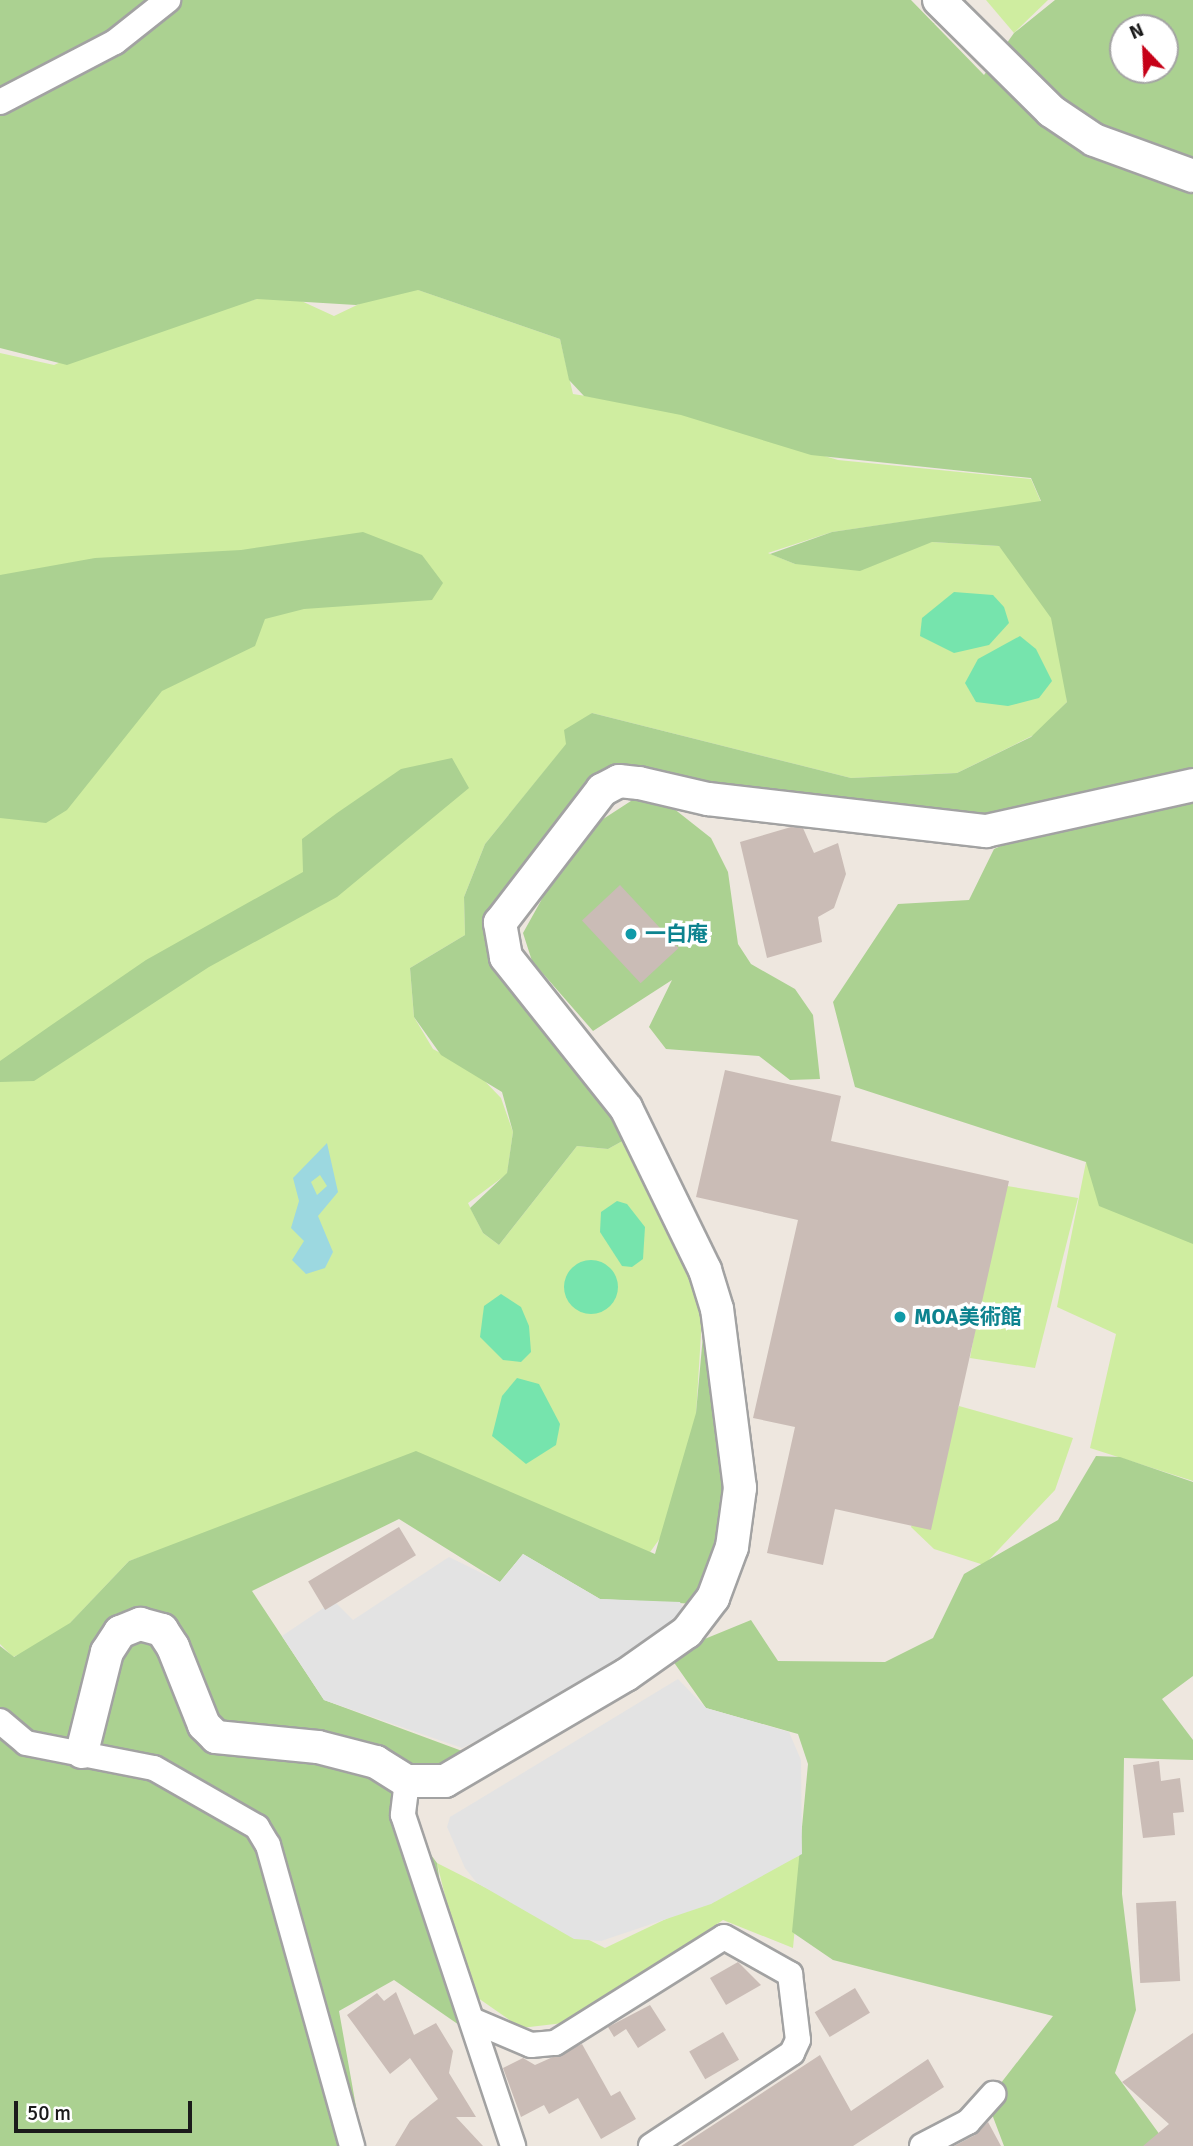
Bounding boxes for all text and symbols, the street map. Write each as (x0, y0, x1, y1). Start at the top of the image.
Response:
north arrow (1109, 14, 1179, 84)
text: N (1126, 18, 1147, 45)
place label: 一白庵 (645, 921, 708, 947)
marker: 一白庵 (623, 926, 639, 942)
place label: MOA美術館 (914, 1304, 1022, 1330)
marker: MOA美術館 (892, 1309, 908, 1325)
scale bar (18, 2086, 196, 2130)
text: 50 m (27, 2100, 71, 2126)

